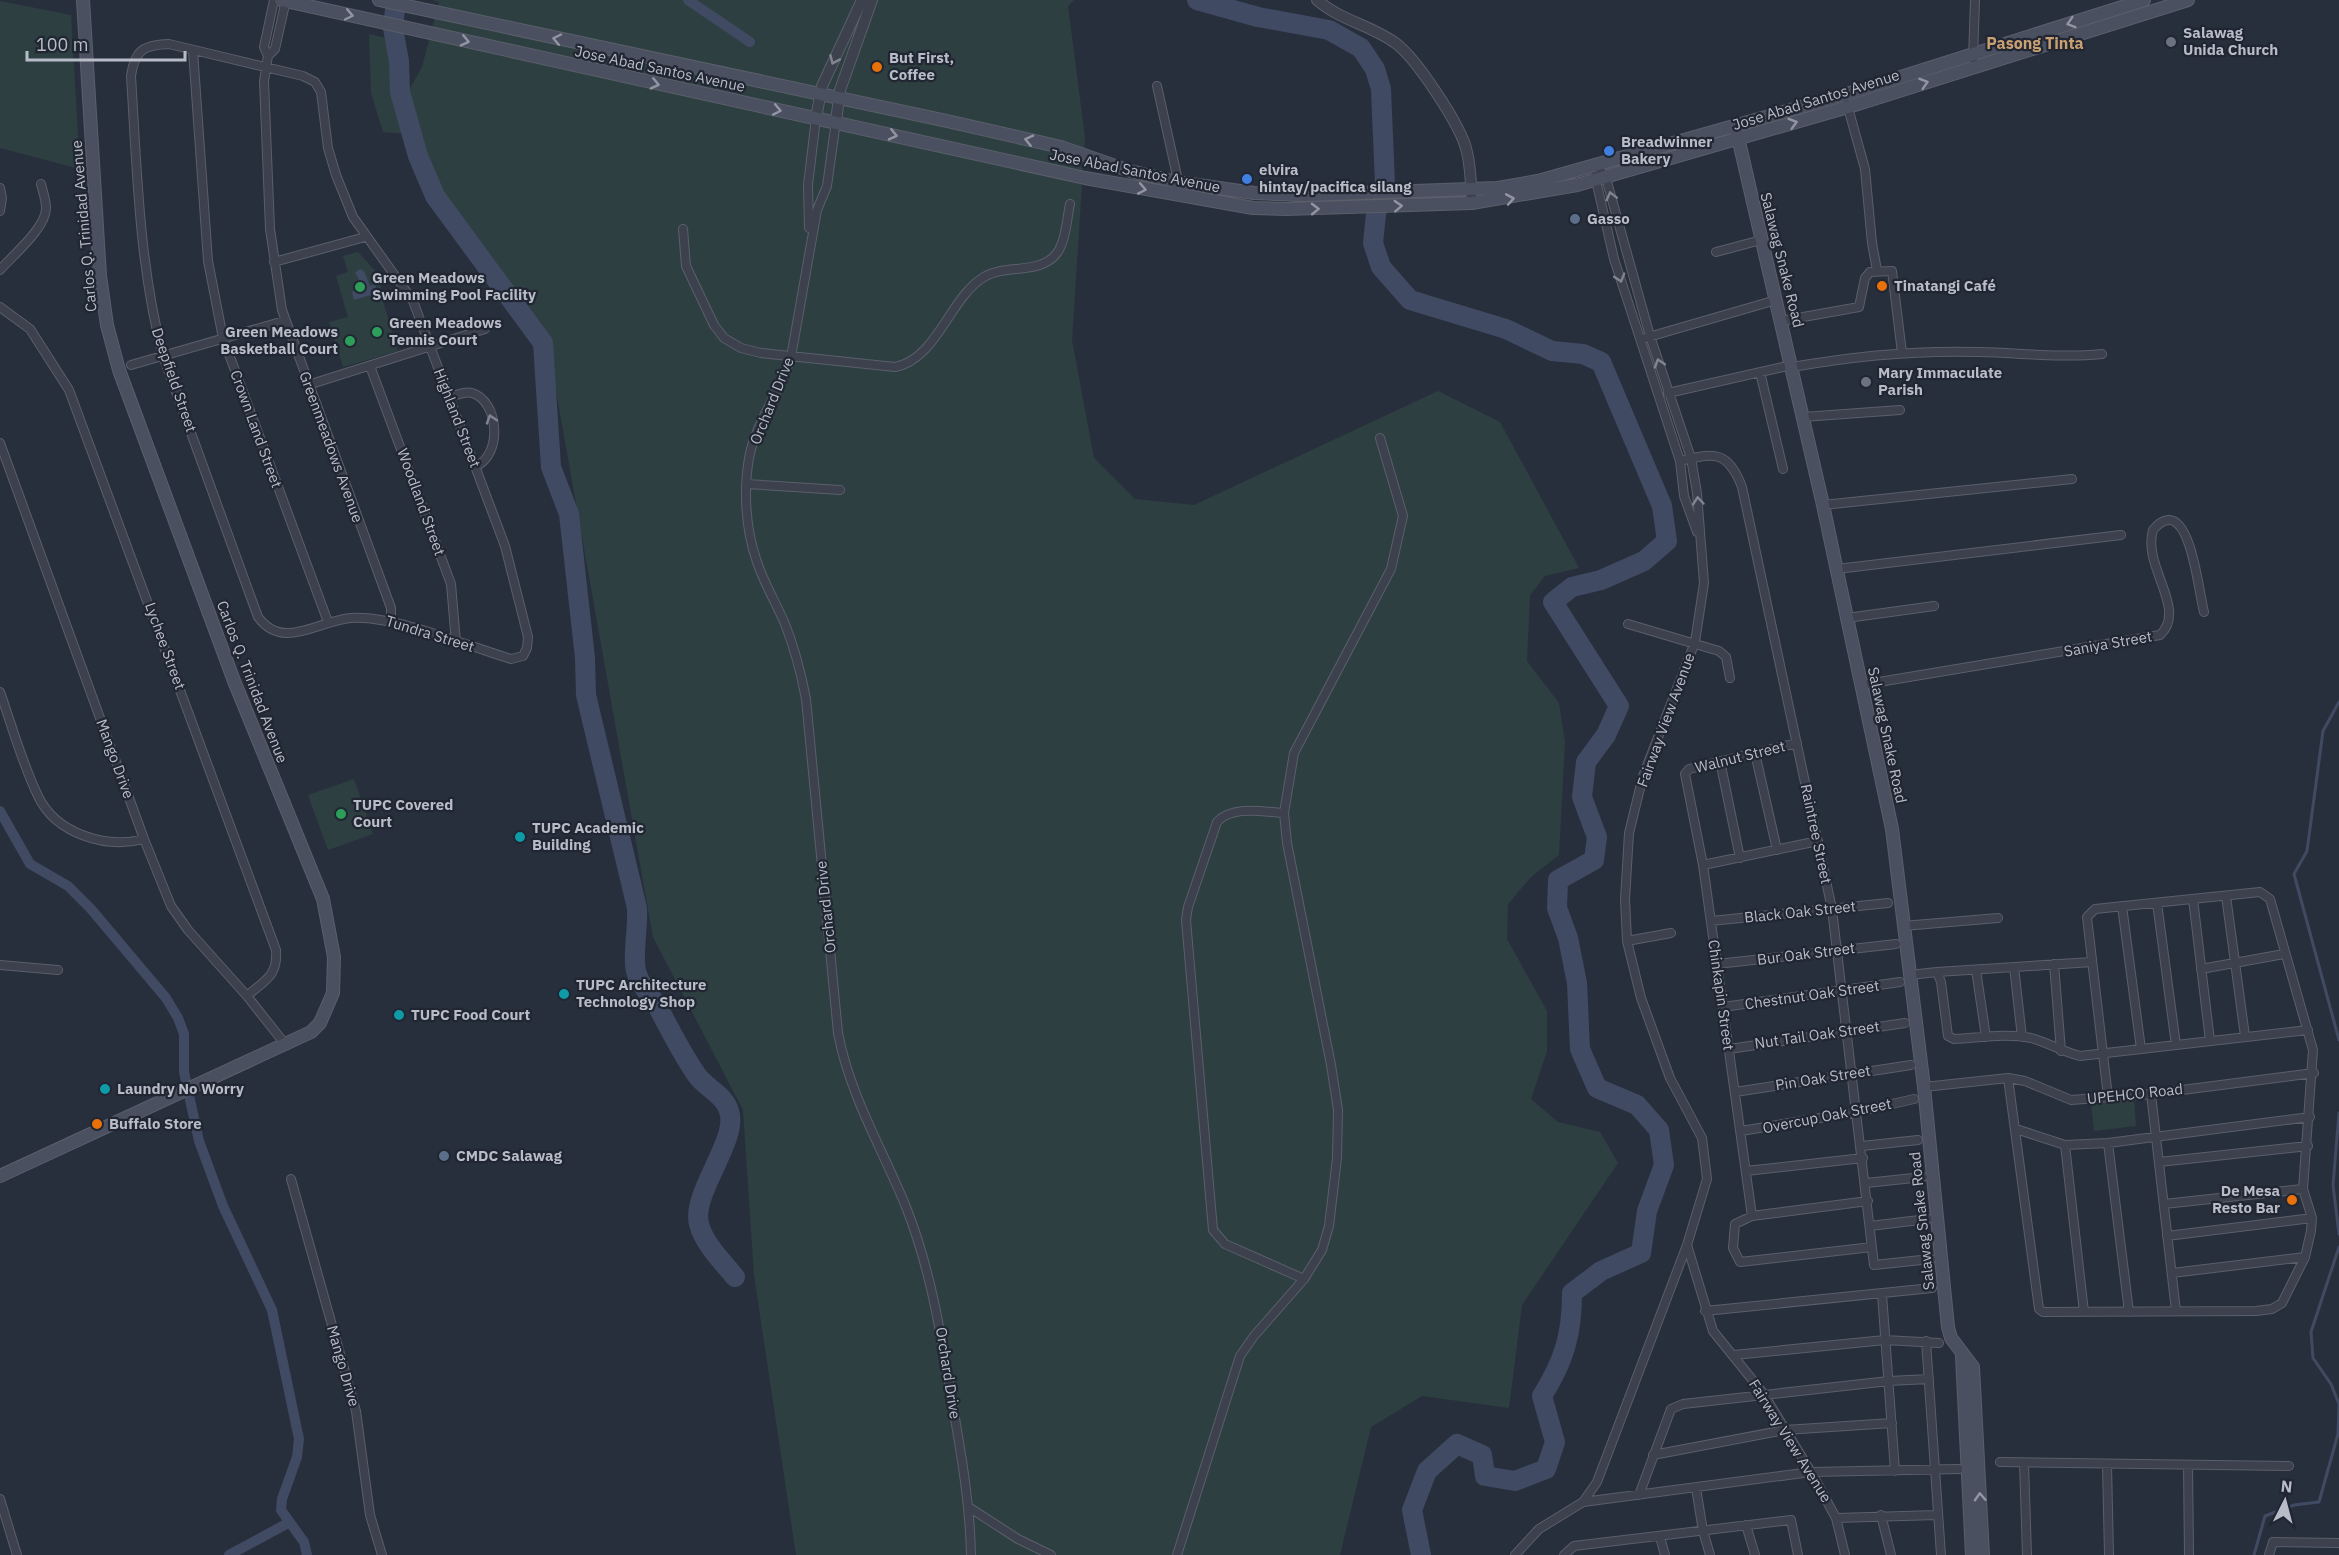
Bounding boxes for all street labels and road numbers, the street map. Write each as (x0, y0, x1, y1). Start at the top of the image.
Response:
street label: Jose Abad Santos Avenue (573, 41, 747, 96)
street label: Jose Abad Santos Avenue (1730, 65, 1902, 134)
street label: Carlos Q. Trinidad Avenue (67, 139, 100, 313)
street label: Jose Abad Santos Avenue (1048, 145, 1222, 196)
street label: Salawag Snake Road (1756, 190, 1808, 330)
street label: Deepfield Street (148, 325, 201, 435)
street label: Orchard Drive (745, 354, 798, 447)
street label: Highland Street (430, 365, 485, 470)
street label: Crown Land Street (226, 367, 287, 490)
street label: Greenmeadows Avenue (295, 369, 368, 525)
street label: Woodland Street (393, 446, 450, 558)
street label: Carlos Q. Trinidad Avenue (213, 598, 292, 766)
street label: Lychee Street (141, 600, 190, 692)
street label: Tundra Street (384, 611, 477, 656)
street label: Saniya Street (2062, 626, 2153, 661)
street label: Fairway View Avenue (1632, 650, 1699, 790)
street label: Salawag Snake Road (1864, 665, 1911, 805)
street label: Mango Drive (92, 716, 139, 801)
street label: Walnut Street (1693, 736, 1787, 777)
street label: Raintree Street (1797, 782, 1836, 886)
street label: Orchard Drive (811, 860, 840, 954)
street label: Black Oak Street (1743, 896, 1857, 927)
street label: Chinkapin Street (1704, 938, 1739, 1052)
street label: Bur Oak Street (1756, 938, 1856, 969)
street label: Chestnut Oak Street (1743, 976, 1880, 1013)
street label: Nut Tail Oak Street (1753, 1016, 1881, 1053)
street label: Pin Oak Street (1774, 1061, 1872, 1094)
street label: UPEHCO Road (2086, 1079, 2184, 1108)
street label: Overcup Oak Street (1761, 1094, 1893, 1137)
street label: Salawag Snake Road (1905, 1151, 1938, 1291)
street label: Mango Drive (323, 1323, 364, 1409)
street label: Orchard Drive (932, 1326, 965, 1420)
street label: Fairway View Avenue (1745, 1376, 1836, 1506)

